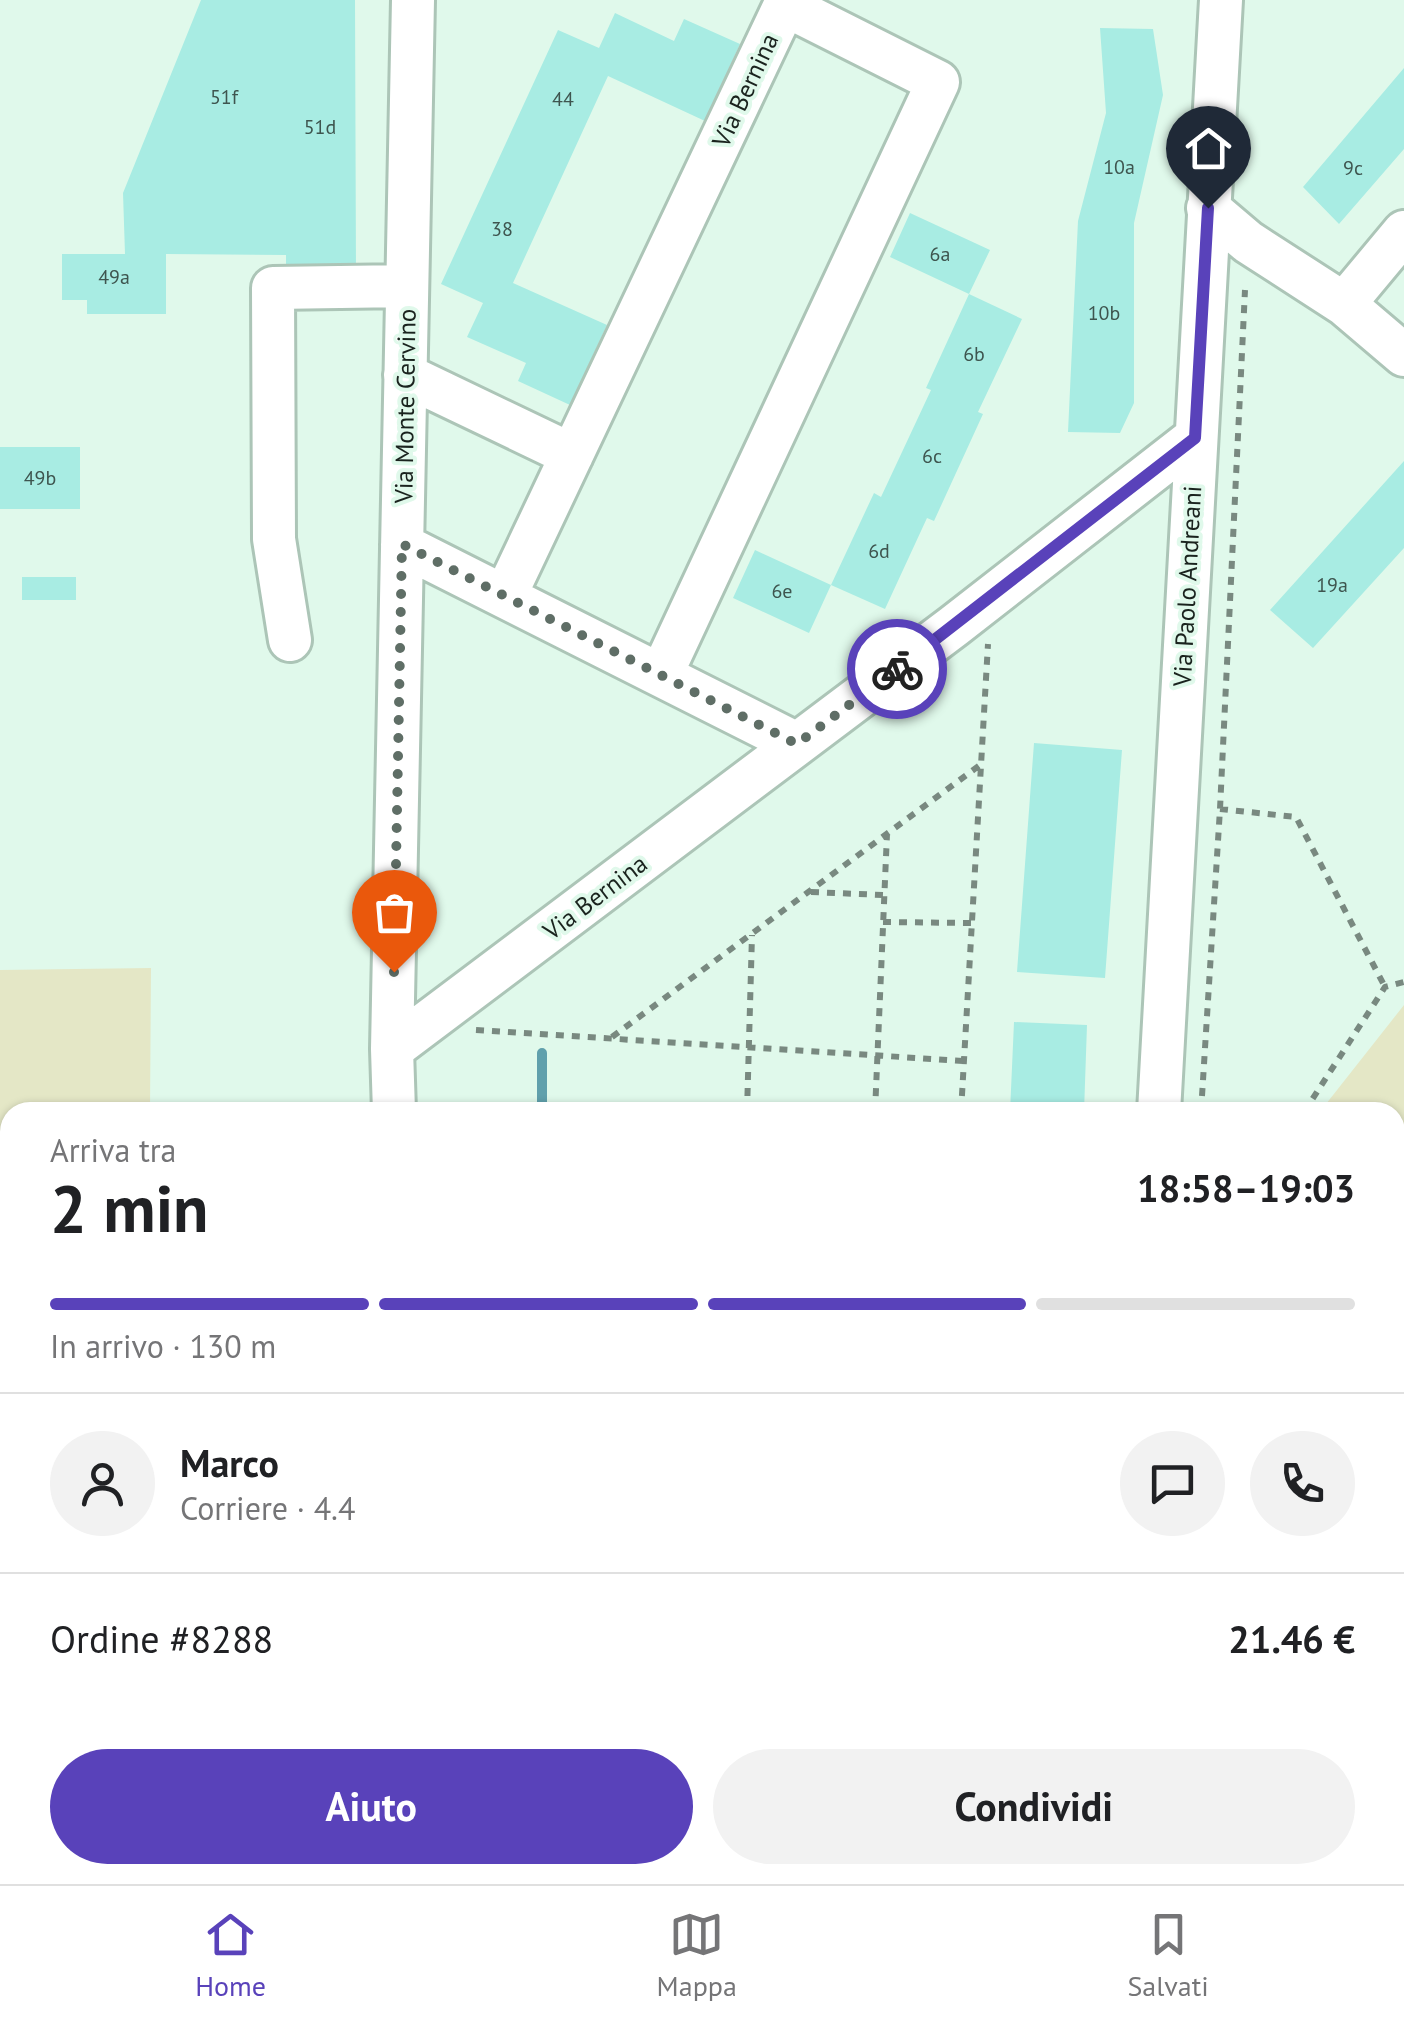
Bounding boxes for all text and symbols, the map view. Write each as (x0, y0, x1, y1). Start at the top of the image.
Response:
street label: Via Bernina (704, 28, 785, 153)
house number: 51f (210, 84, 240, 110)
house number: 44 (552, 86, 574, 112)
pin (1166, 106, 1251, 209)
house number: 51d (304, 114, 336, 140)
icon: home (1181, 121, 1236, 176)
house number: 10a (1103, 154, 1135, 180)
house number: 9c (1343, 155, 1363, 181)
house number: 38 (491, 216, 513, 242)
house number: 6a (930, 241, 950, 267)
house number: 49a (98, 264, 130, 290)
house number: 10b (1088, 300, 1120, 326)
street label: Via Monte Cervino (387, 308, 423, 505)
house number: 6b (963, 341, 985, 367)
house number: 6c (922, 443, 942, 469)
house number: 49b (24, 465, 56, 491)
street label: Via Paolo Andreani (1166, 485, 1208, 688)
house number: 6d (868, 538, 890, 564)
house number: 19a (1316, 572, 1348, 598)
house number: 6e (771, 578, 793, 604)
courier (847, 619, 947, 719)
icon: bike (870, 642, 925, 697)
street label: Via Bernina (536, 847, 653, 947)
pin (352, 870, 437, 973)
icon: bag (367, 885, 422, 940)
text: Arriva tra (50, 1129, 177, 1171)
text: 18:58–19:03 (1137, 1163, 1355, 1212)
text: 2 min (50, 1166, 209, 1250)
text: In arrivo · 130 m (50, 1325, 276, 1367)
button: person (50, 1431, 155, 1536)
button: chat (1120, 1431, 1225, 1536)
button: phone (1250, 1431, 1355, 1536)
text: Marco (180, 1438, 279, 1487)
text: Corriere · 4.4 (180, 1487, 355, 1529)
text: Ordine #8288 (50, 1614, 273, 1663)
text: 21.46 € (1228, 1614, 1355, 1663)
button: Aiuto (50, 1749, 693, 1864)
button: Condividi (713, 1749, 1355, 1864)
tab: Home (195, 1907, 266, 2004)
tab: Mappa (657, 1907, 737, 2004)
tab: Salvati (1127, 1907, 1209, 2004)

